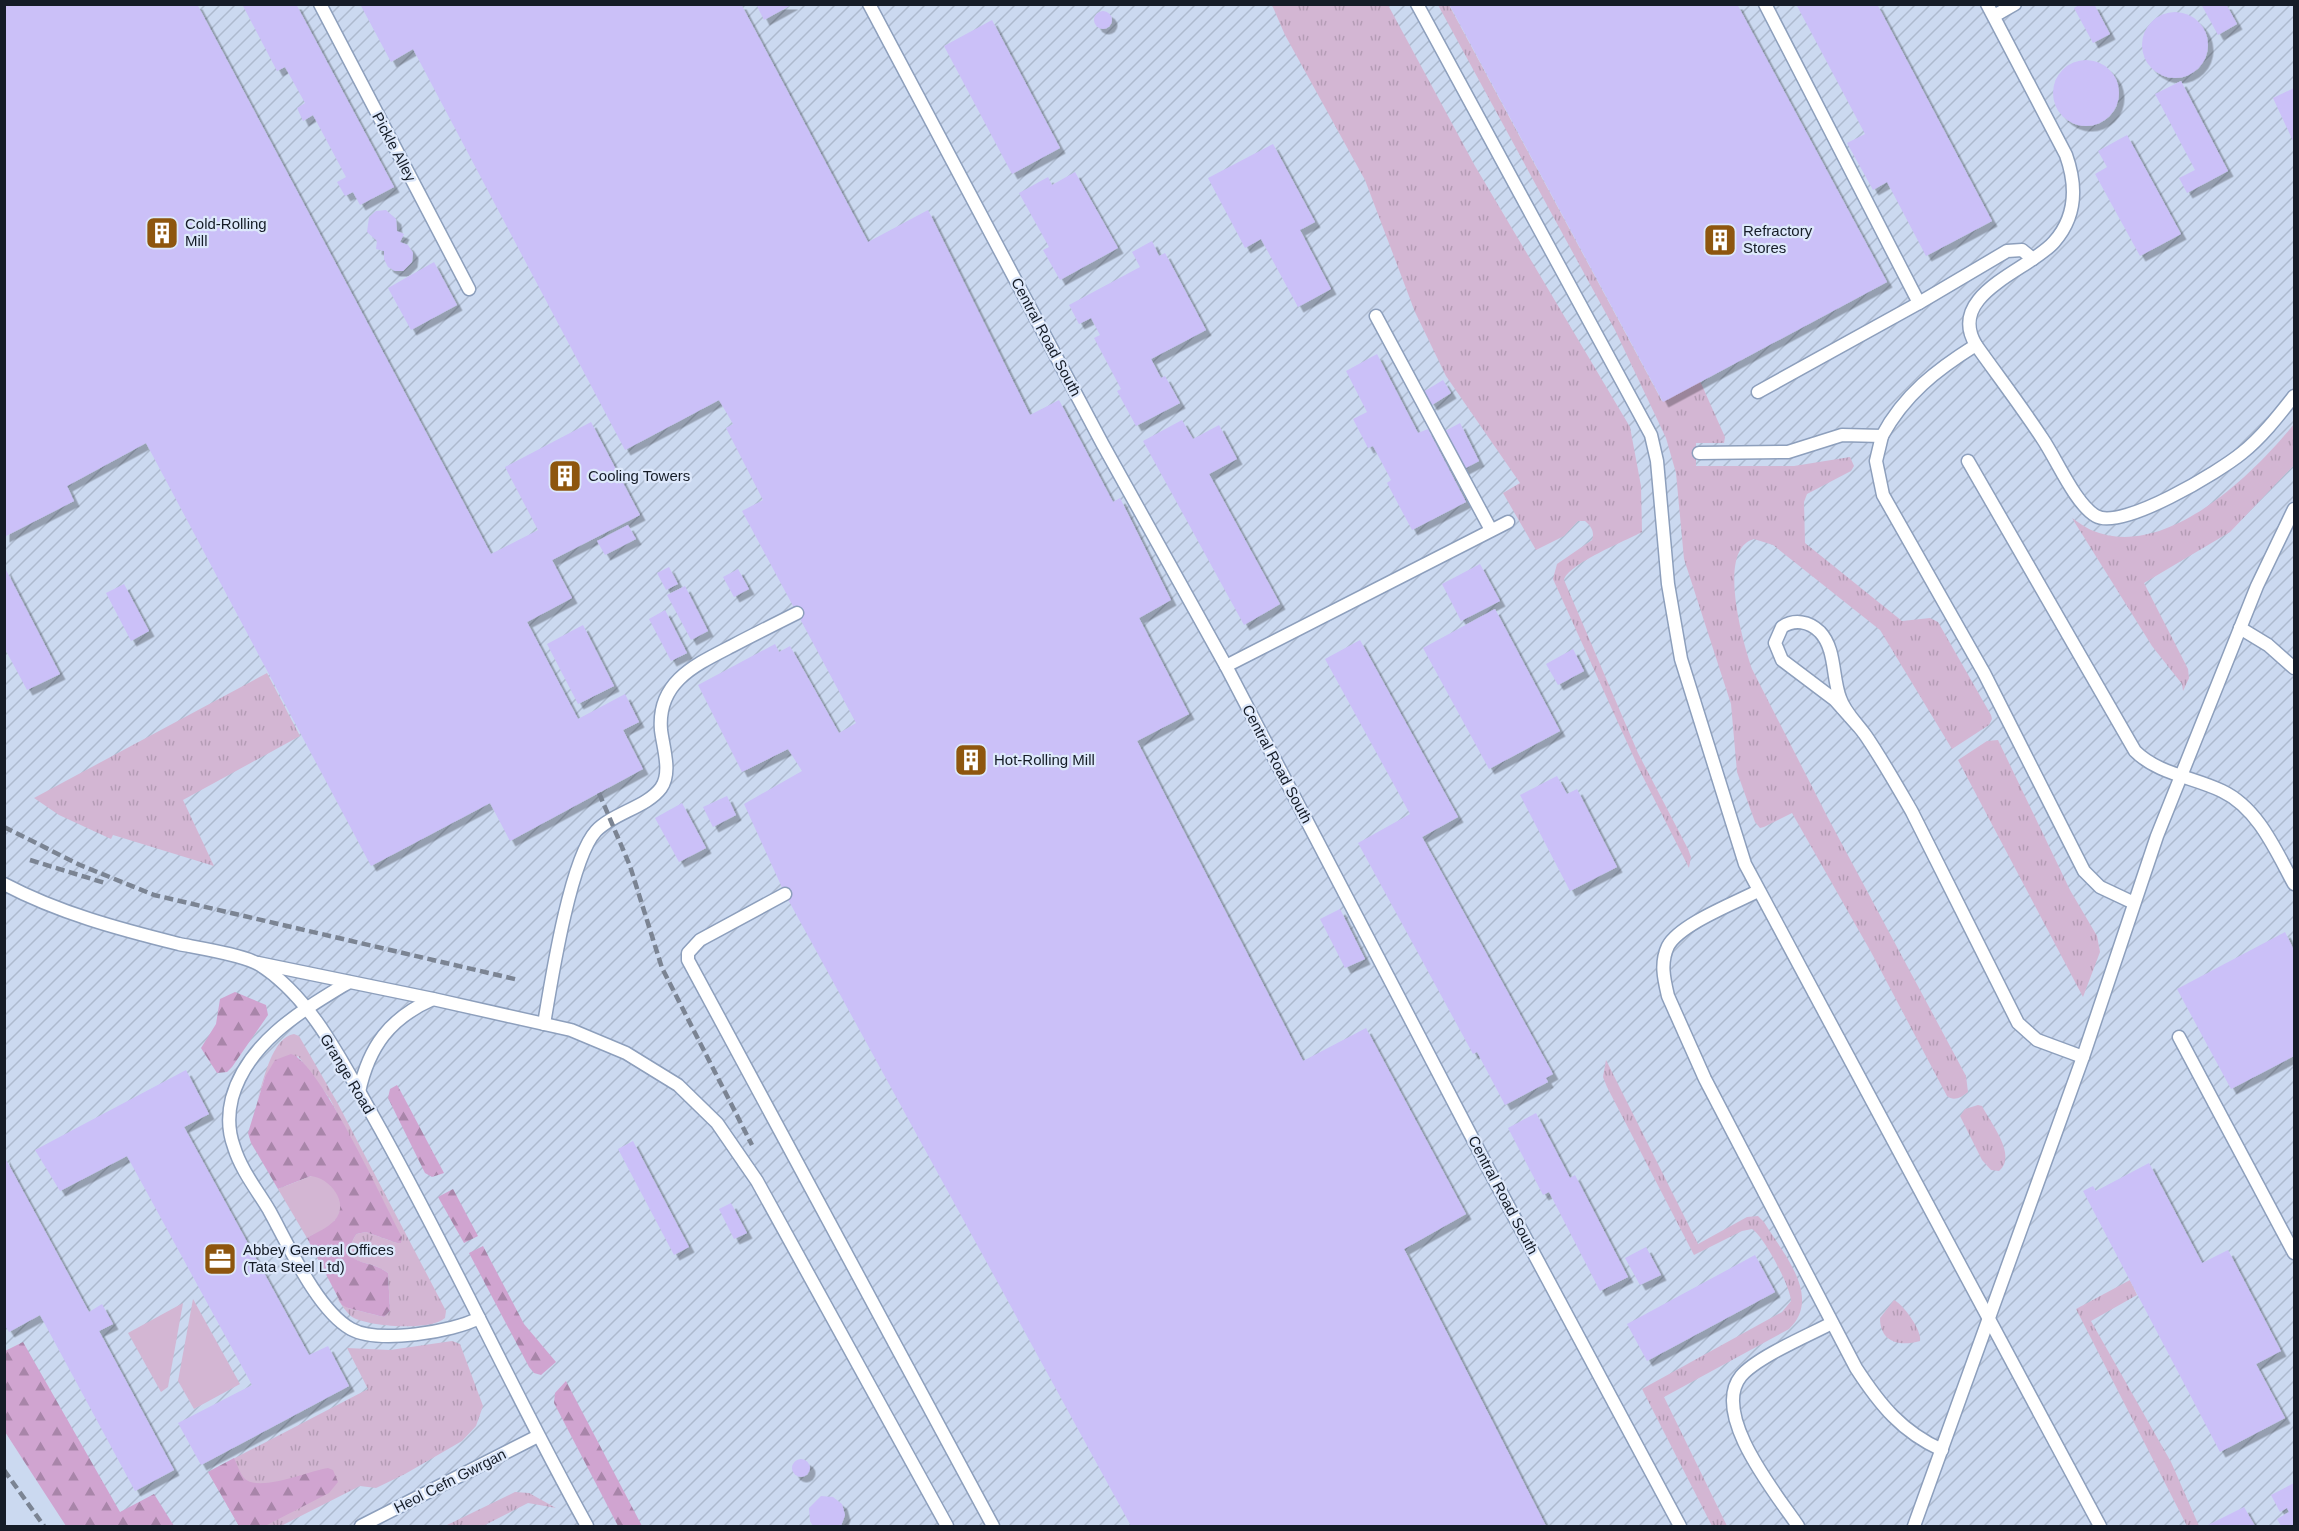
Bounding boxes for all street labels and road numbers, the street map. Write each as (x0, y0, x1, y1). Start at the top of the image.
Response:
street label: Pickle Alley (369, 109, 420, 185)
street label: Central Road South (1008, 275, 1085, 399)
street label: Central Road South (1239, 702, 1316, 826)
street label: Grange Road (317, 1031, 378, 1117)
street label: Central Road South (1465, 1133, 1542, 1257)
street label: Heol Cefn Gwrgan (391, 1445, 509, 1516)

